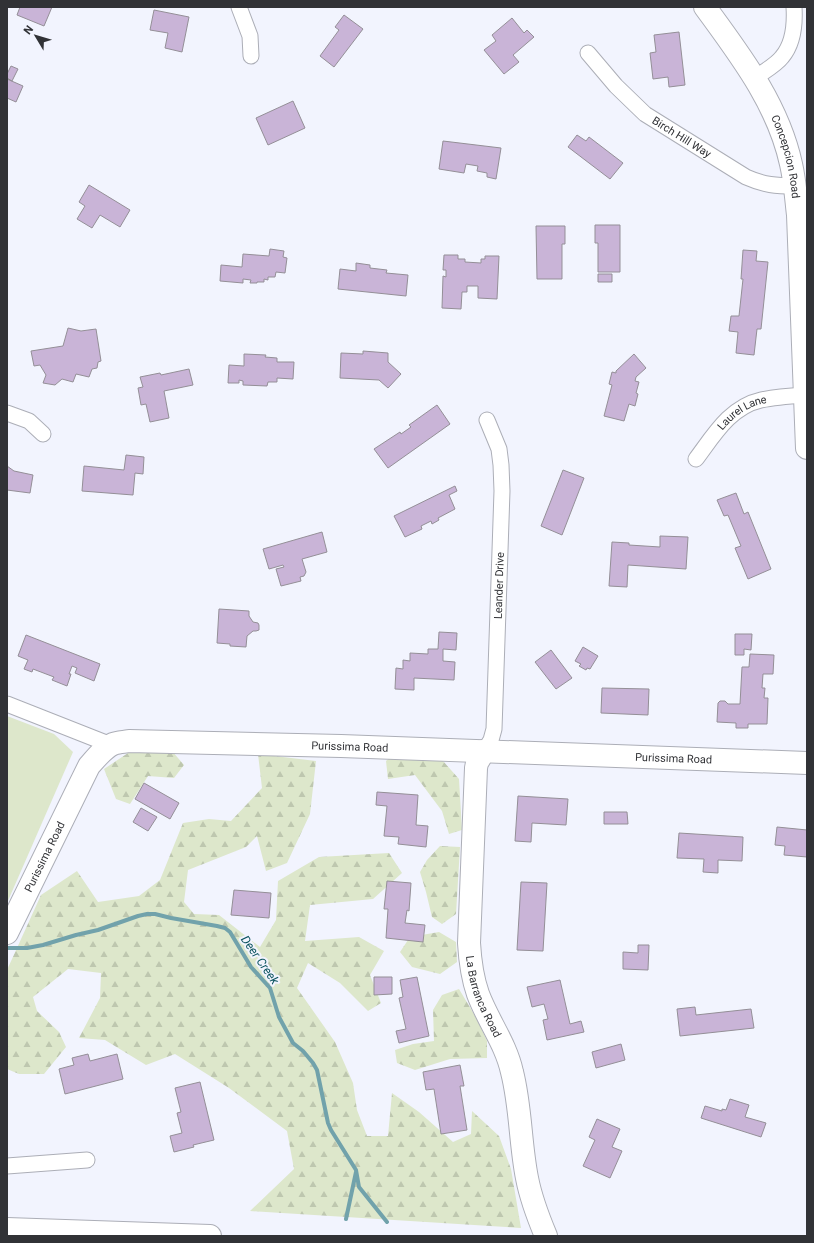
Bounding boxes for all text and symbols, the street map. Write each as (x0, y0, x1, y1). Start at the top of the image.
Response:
north arrow (16, 16, 56, 56)
text: N (21, 23, 36, 37)
street label: Concepcion Road (769, 113, 803, 199)
street label: Birch Hill Way (650, 114, 714, 161)
street label: Laurel Lane (714, 393, 768, 432)
street label: Leander Drive (491, 552, 506, 619)
street label: Purissima Road (311, 739, 389, 754)
street label: Purissima Road (635, 750, 712, 766)
street label: Purissima Road (22, 819, 67, 894)
water label: Deer Creek (238, 933, 283, 988)
street label: La Barranca Road (463, 955, 504, 1039)

